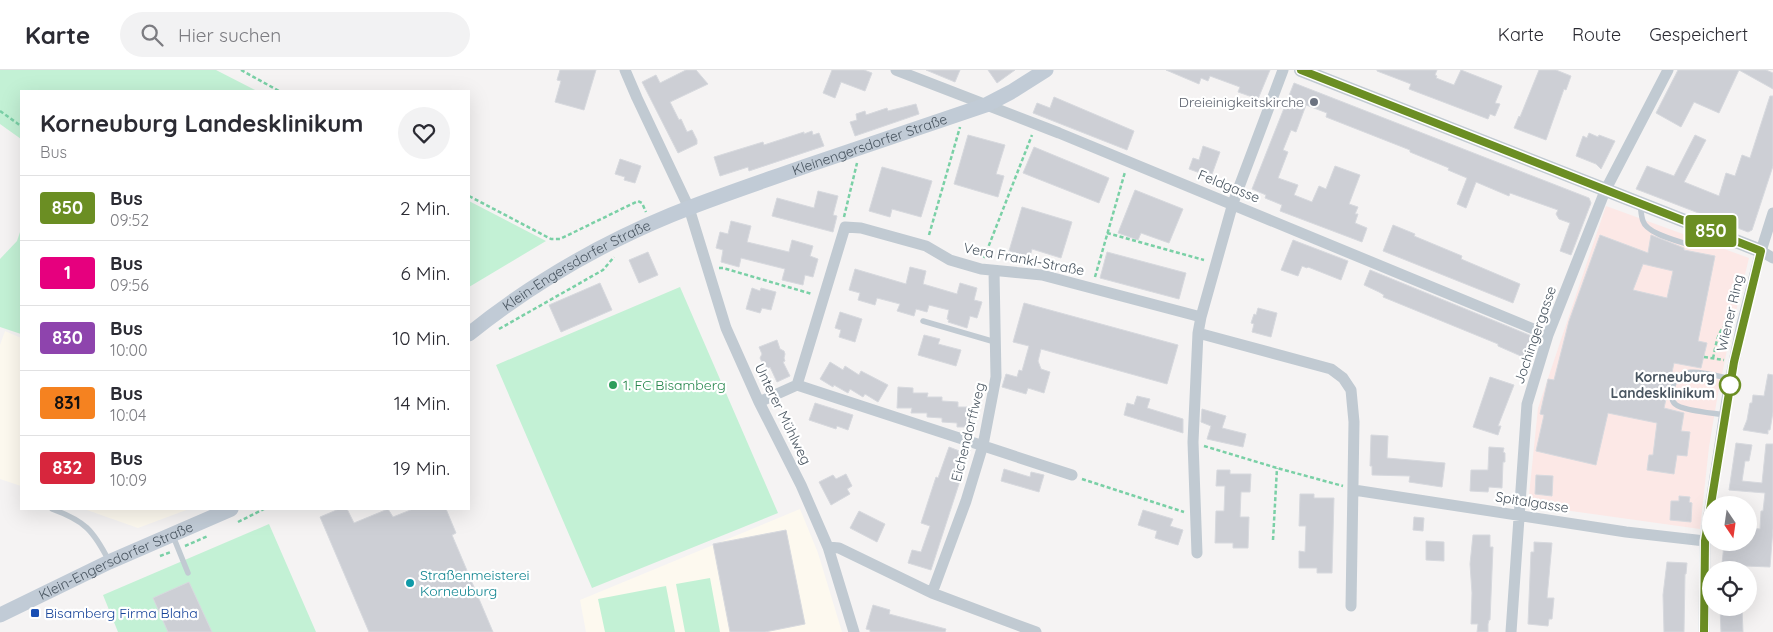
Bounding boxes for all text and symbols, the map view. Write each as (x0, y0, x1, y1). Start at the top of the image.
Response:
search box (120, 12, 470, 57)
text: Karte (25, 20, 90, 50)
icon: search (138, 21, 166, 49)
text: Hier suchen (178, 23, 281, 47)
text: Karte (1498, 23, 1544, 46)
text: Route (1572, 23, 1621, 46)
text: Gespeichert (1649, 23, 1748, 46)
place label: Dreieinigkeitskirche (1179, 93, 1304, 111)
marker: Dreieinigkeitskirche (1308, 96, 1320, 108)
button: heart (398, 107, 450, 159)
text: Korneuburg Landesklinikum (40, 108, 363, 138)
street label: Kleinengersdorfer Straße (790, 110, 950, 179)
text: Bus (40, 142, 67, 162)
street label: Feldgasse (1195, 165, 1263, 207)
text: Bus (110, 186, 143, 210)
text: 850 (52, 196, 83, 219)
text: 2 Min. (400, 196, 450, 220)
text: 09:52 (110, 210, 149, 230)
line badge: 850 (1682, 215, 1740, 247)
street label: Klein-Engersdorfer Straße (499, 216, 653, 315)
text: 850 (1695, 219, 1727, 242)
street label: Vera Frankl-Straße (962, 238, 1086, 280)
text: Bus (110, 251, 143, 275)
text: 1 (64, 261, 71, 284)
text: 6 Min. (400, 261, 450, 285)
street label: Wiener Ring (1712, 273, 1748, 353)
text: 09:56 (110, 275, 149, 295)
street label: Jochingergasse (1510, 284, 1560, 386)
text: Bus (110, 316, 143, 340)
text: 830 (52, 326, 83, 349)
text: 10 Min. (392, 326, 450, 350)
text: 10:00 (110, 340, 147, 360)
street label: Unterer Mühlweg (751, 360, 815, 468)
place label: Korneuburg Landesklinikum (1611, 368, 1715, 402)
marker: Korneuburg Landesklinikum (1719, 374, 1741, 396)
place label: 1. FC Bisamberg (623, 376, 726, 394)
marker: 1. FC Bisamberg (607, 379, 619, 391)
street label: Eichendorffweg (947, 380, 989, 484)
text: Bus (110, 381, 143, 405)
text: 831 (54, 391, 81, 414)
text: 14 Min. (394, 391, 450, 415)
text: 10:04 (110, 405, 146, 425)
text: Bus (110, 446, 143, 470)
text: 832 (53, 456, 82, 479)
text: 19 Min. (393, 456, 450, 480)
text: 10:09 (110, 470, 147, 490)
street label: Spitalgasse (1494, 487, 1570, 517)
north arrow (1702, 496, 1758, 551)
map controls (1702, 496, 1757, 616)
street label: Klein-Engersdorfer Straße (36, 517, 196, 604)
button: locate (1702, 561, 1757, 616)
place label: Straßenmeisterei Korneuburg (420, 566, 530, 600)
marker: Straßenmeisterei Korneuburg (404, 577, 416, 589)
place label: Bisamberg Firma Blaha (45, 604, 198, 622)
marker: Bisamberg Firma Blaha (29, 607, 41, 619)

